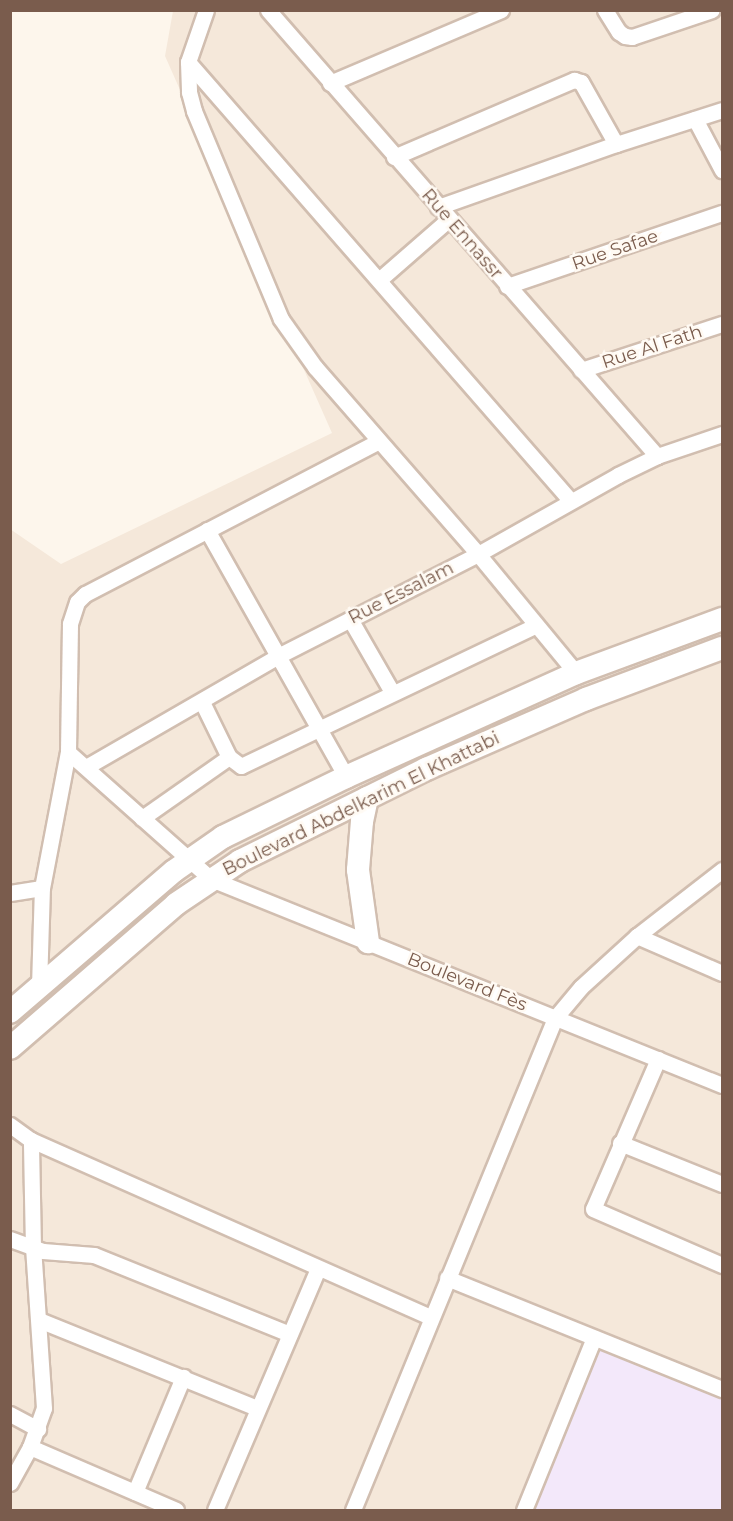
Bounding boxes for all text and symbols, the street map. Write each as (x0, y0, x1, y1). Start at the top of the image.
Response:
street label: Rue Ennassr (417, 184, 507, 284)
street label: Rue Safae (569, 225, 661, 275)
street label: Rue Al Fath (599, 321, 705, 373)
street label: Rue Essalam (345, 557, 457, 629)
street label: Boulevard Abdelkarim El Khattabi (219, 727, 503, 881)
street label: Boulevard Fès (404, 948, 530, 1016)

